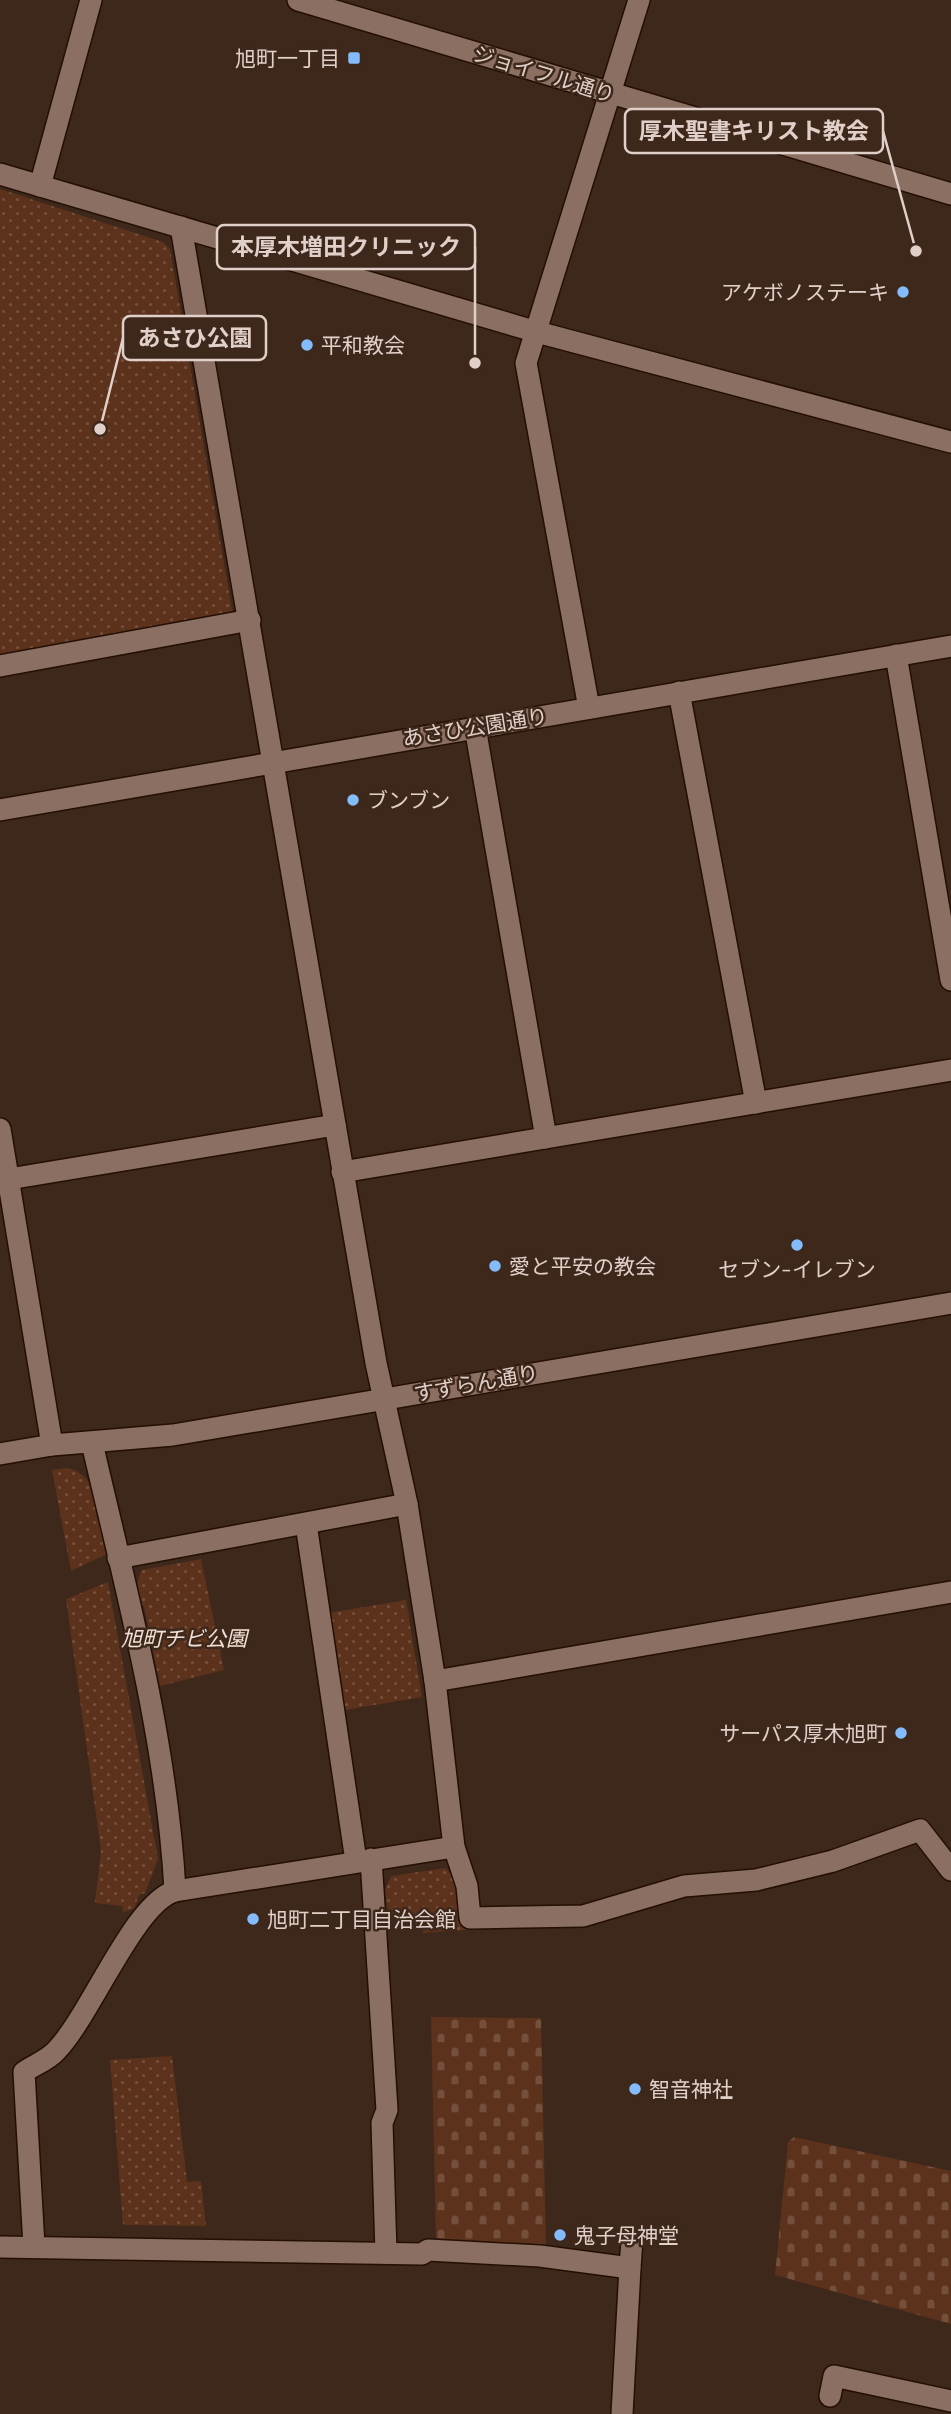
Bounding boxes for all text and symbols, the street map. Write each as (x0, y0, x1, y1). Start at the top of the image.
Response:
street label: ジョイフル通り (470, 40, 618, 108)
place label: 旭町一丁目 (235, 45, 340, 72)
marker: 旭町一丁目 (346, 50, 362, 66)
callout: 厚木聖書キリスト教会 (625, 109, 883, 153)
text: 厚木聖書キリスト教会 (639, 116, 869, 145)
callout: 本厚木増田クリニック (217, 225, 475, 269)
text: 本厚木増田クリニック (231, 232, 461, 261)
place label: アケボノステーキ (721, 279, 889, 306)
marker: アケボノステーキ (895, 284, 911, 300)
callout: あさひ公園 (123, 316, 266, 360)
text: あさひ公園 (138, 323, 253, 352)
place label: 平和教会 (321, 332, 405, 359)
marker: 平和教会 (299, 337, 315, 353)
street label: あさひ公園通り (400, 702, 550, 752)
place label: ブンブン (367, 787, 450, 814)
marker: ブンブン (345, 792, 361, 808)
marker: セブン-イレブン (789, 1237, 805, 1253)
place label: 愛と平安の教会 (509, 1253, 656, 1280)
place label: セブン-イレブン (718, 1256, 876, 1283)
marker: 愛と平安の教会 (487, 1258, 503, 1274)
street label: すずらん通り (412, 1359, 540, 1407)
park label: 旭町チビ公園 (121, 1625, 250, 1652)
place label: サーパス厚木旭町 (719, 1720, 887, 1747)
marker: サーパス厚木旭町 (893, 1725, 909, 1741)
place label: 旭町二丁目自治会館 (267, 1906, 456, 1933)
marker: 旭町二丁目自治会館 (245, 1911, 261, 1927)
place label: 智音神社 (649, 2076, 733, 2103)
marker: 智音神社 (627, 2081, 643, 2097)
place label: 鬼子母神堂 (574, 2222, 679, 2249)
marker: 鬼子母神堂 (552, 2227, 568, 2243)

